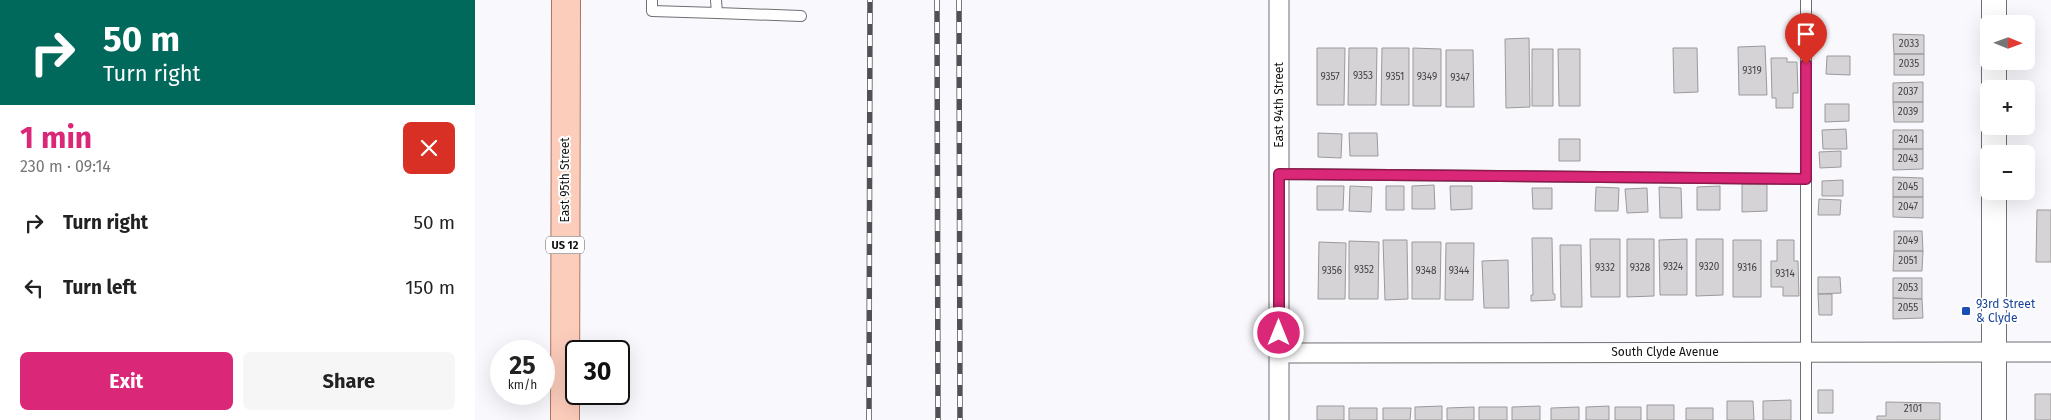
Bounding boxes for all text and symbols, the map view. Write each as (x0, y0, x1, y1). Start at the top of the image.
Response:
pin (1785, 13, 1827, 64)
north arrow (1980, 15, 2035, 70)
map controls (1980, 15, 2035, 200)
text: 50 m (103, 18, 180, 60)
icon: right (20, 20, 85, 85)
icon: arrive (1792, 20, 1820, 48)
house number: 2033 (1899, 38, 1919, 50)
house number: 2035 (1899, 58, 1919, 70)
text: Turn right (103, 60, 200, 87)
street label: East 94th Street (1272, 62, 1286, 148)
house number: 9319 (1742, 65, 1762, 77)
house number: 9353 (1353, 70, 1373, 82)
house number: 9357 (1320, 71, 1340, 83)
house number: 9351 (1386, 71, 1404, 83)
house number: 9349 (1417, 71, 1437, 83)
house number: 9347 (1450, 72, 1470, 84)
button: + (1980, 80, 2035, 135)
house number: 2037 (1898, 86, 1918, 98)
house number: 2039 (1898, 106, 1918, 118)
text: 1 min (20, 120, 92, 156)
button: close (403, 122, 455, 174)
house number: 2041 (1898, 134, 1918, 146)
street label: East 95th Street (558, 137, 572, 223)
button: − (1980, 145, 2035, 200)
house number: 2043 (1898, 153, 1918, 165)
text: 230 m · 09:14 (20, 157, 111, 176)
house number: 2045 (1898, 181, 1918, 193)
house number: 2047 (1898, 201, 1919, 213)
icon: right (20, 209, 48, 237)
text: Turn right (63, 211, 148, 234)
text: 50 m (414, 211, 455, 234)
house number: 2049 (1898, 235, 1918, 247)
road number: US 12 (546, 236, 584, 254)
house number: 2051 (1898, 255, 1918, 267)
house number: 9324 (1663, 261, 1684, 273)
house number: 9320 (1699, 261, 1720, 273)
house number: 9332 (1595, 262, 1615, 274)
house number: 9328 (1630, 262, 1651, 274)
house number: 9316 (1737, 262, 1757, 274)
house number: 9352 (1354, 264, 1374, 276)
house number: 9356 (1322, 265, 1342, 277)
house number: 9348 (1416, 265, 1437, 277)
house number: 9344 (1449, 265, 1470, 277)
house number: 9314 (1775, 268, 1795, 280)
icon: left (20, 274, 48, 302)
text: Turn left (63, 276, 137, 299)
text: 150 m (405, 276, 455, 299)
house number: 2053 (1898, 282, 1918, 294)
place label: 93rd Street & Clyde (1976, 297, 2036, 325)
house number: 2055 (1898, 302, 1918, 314)
marker: 93rd Street & Clyde (1960, 305, 1972, 317)
position arrow (1252, 306, 1304, 358)
speed limit sign: 30 (565, 340, 630, 405)
street label: South Clyde Avenue (1611, 345, 1719, 359)
text: 25 (509, 351, 536, 381)
button: Exit (20, 352, 233, 410)
button: Share (243, 352, 455, 410)
text: km/h (508, 378, 537, 392)
house number: 2101 (1904, 403, 1922, 415)

